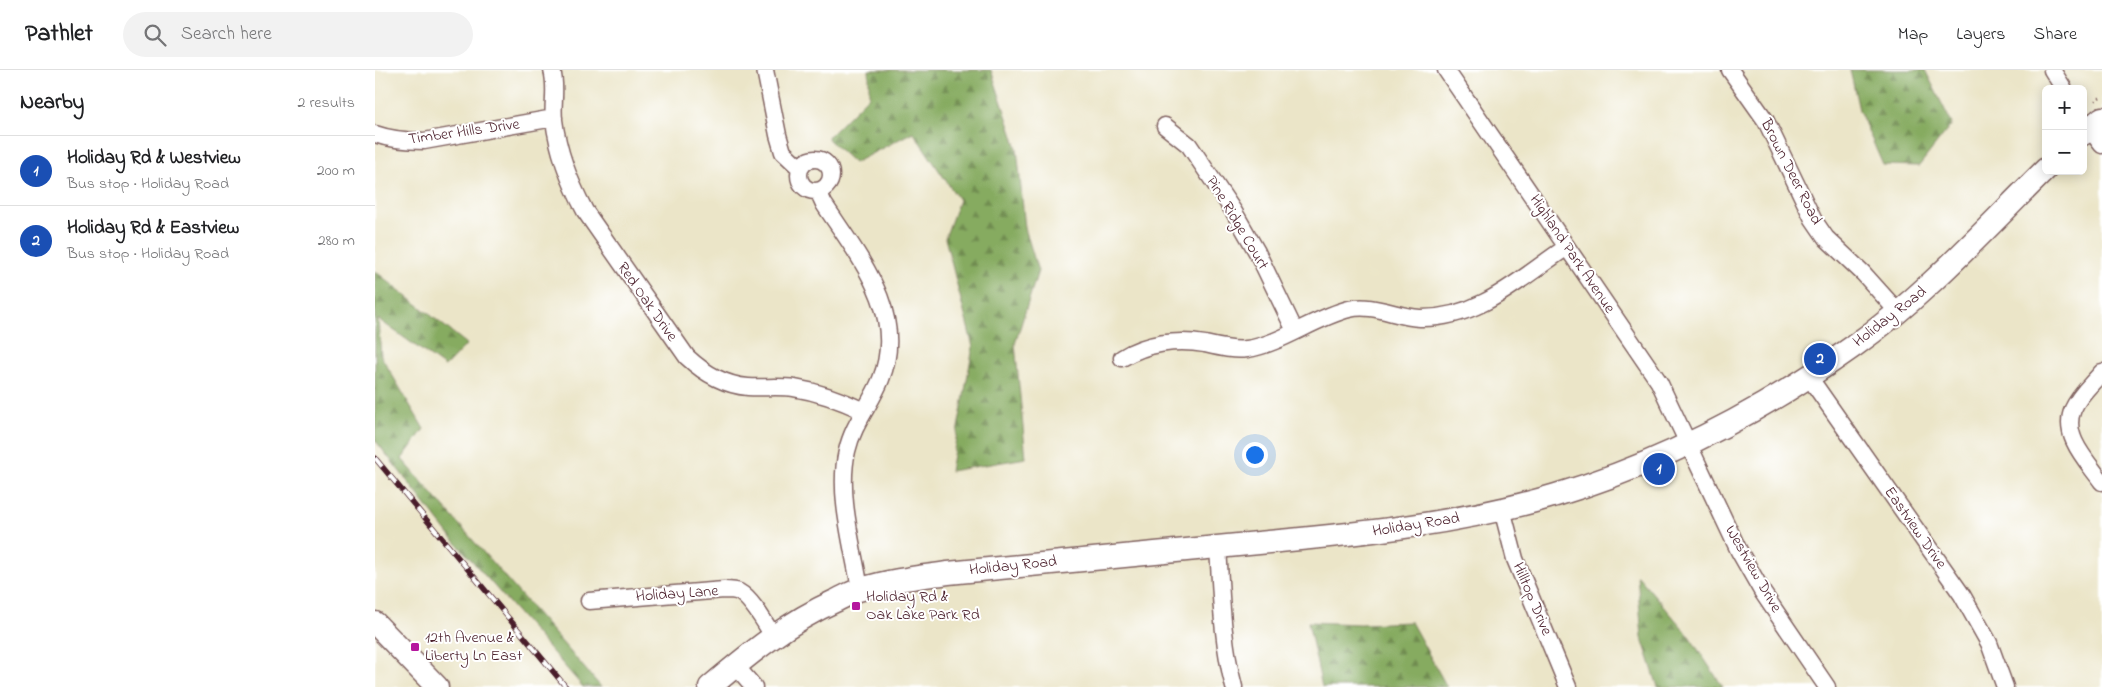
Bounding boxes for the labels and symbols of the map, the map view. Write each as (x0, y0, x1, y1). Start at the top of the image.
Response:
street label: Timber Hills Drive (407, 112, 522, 152)
street label: Brown Deer Road (1753, 114, 1828, 229)
street label: Pine Ridge Court (1199, 171, 1275, 275)
street label: Highland Park Avenue (1523, 190, 1621, 319)
street label: Red Oak Drive (611, 257, 684, 347)
street label: Holiday Road (1848, 280, 1932, 354)
pin: 2 (1804, 340, 1836, 378)
your location (1242, 442, 1268, 468)
pin: 1 (1643, 450, 1675, 488)
street label: Eastview Drive (1878, 482, 1953, 575)
street label: Holiday Road (1371, 506, 1461, 544)
street label: Westview Drive (1718, 521, 1788, 618)
street label: Holiday Road (968, 549, 1058, 583)
street label: Hilltop Drive (1506, 559, 1558, 640)
street label: Holiday Lane (635, 579, 720, 609)
place label: Holiday Rd & Oak Lake Park Rd (866, 585, 980, 627)
marker: Holiday Rd & Oak Lake Park Rd (850, 600, 862, 612)
place label: 12th Avenue & Liberty Ln East (425, 626, 523, 668)
marker: 12th Avenue & Liberty Ln East (409, 641, 421, 653)

